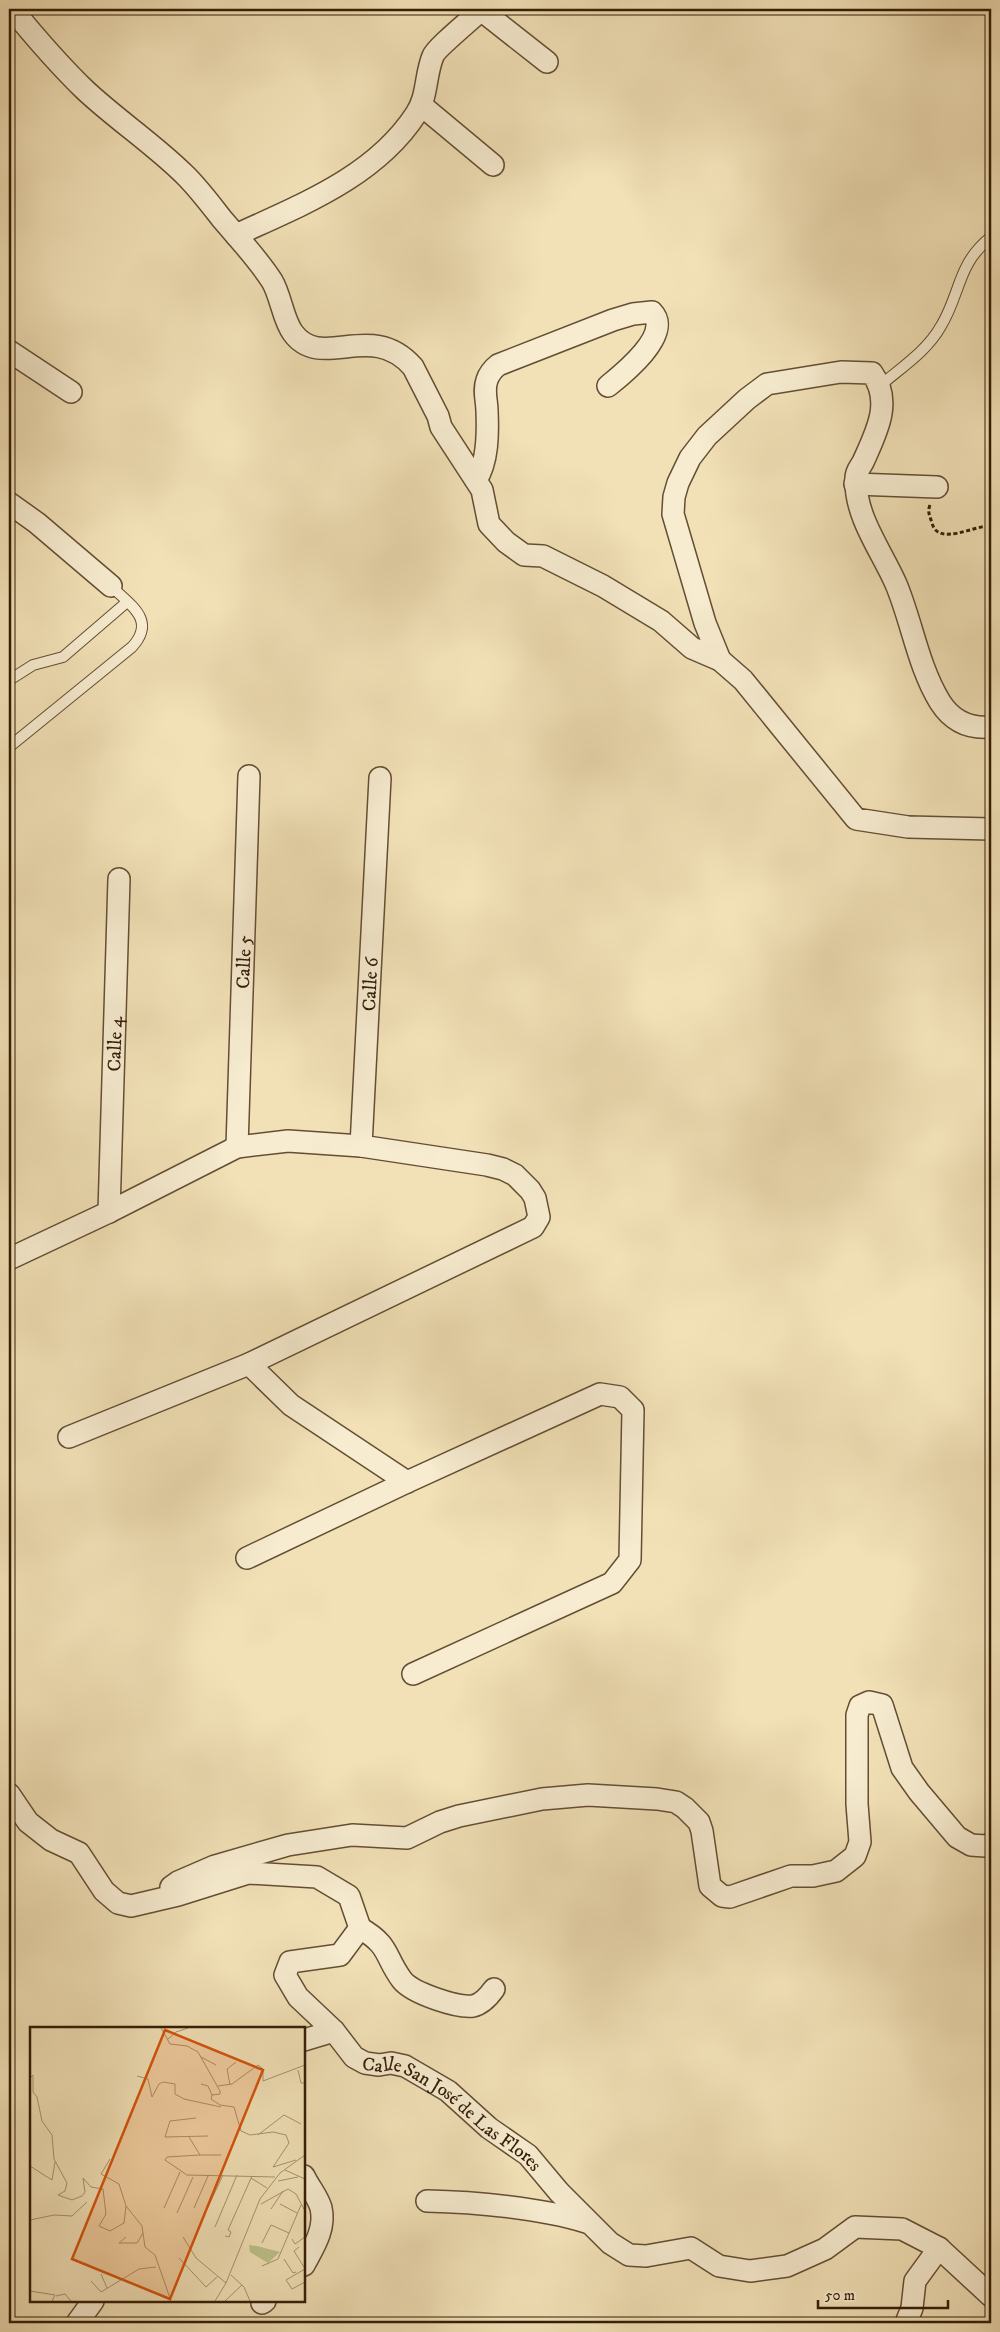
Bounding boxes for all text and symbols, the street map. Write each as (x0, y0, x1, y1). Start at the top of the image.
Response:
street label: Calle 5 (232, 934, 257, 989)
street label: Calle 6 (358, 956, 384, 1012)
street label: Calle 4 (103, 1015, 128, 1072)
inset map (30, 2027, 305, 2302)
street label: Calle San José de Las Flores (361, 2053, 546, 2176)
scale bar (818, 2277, 948, 2309)
text: 50 m (825, 2286, 855, 2305)

